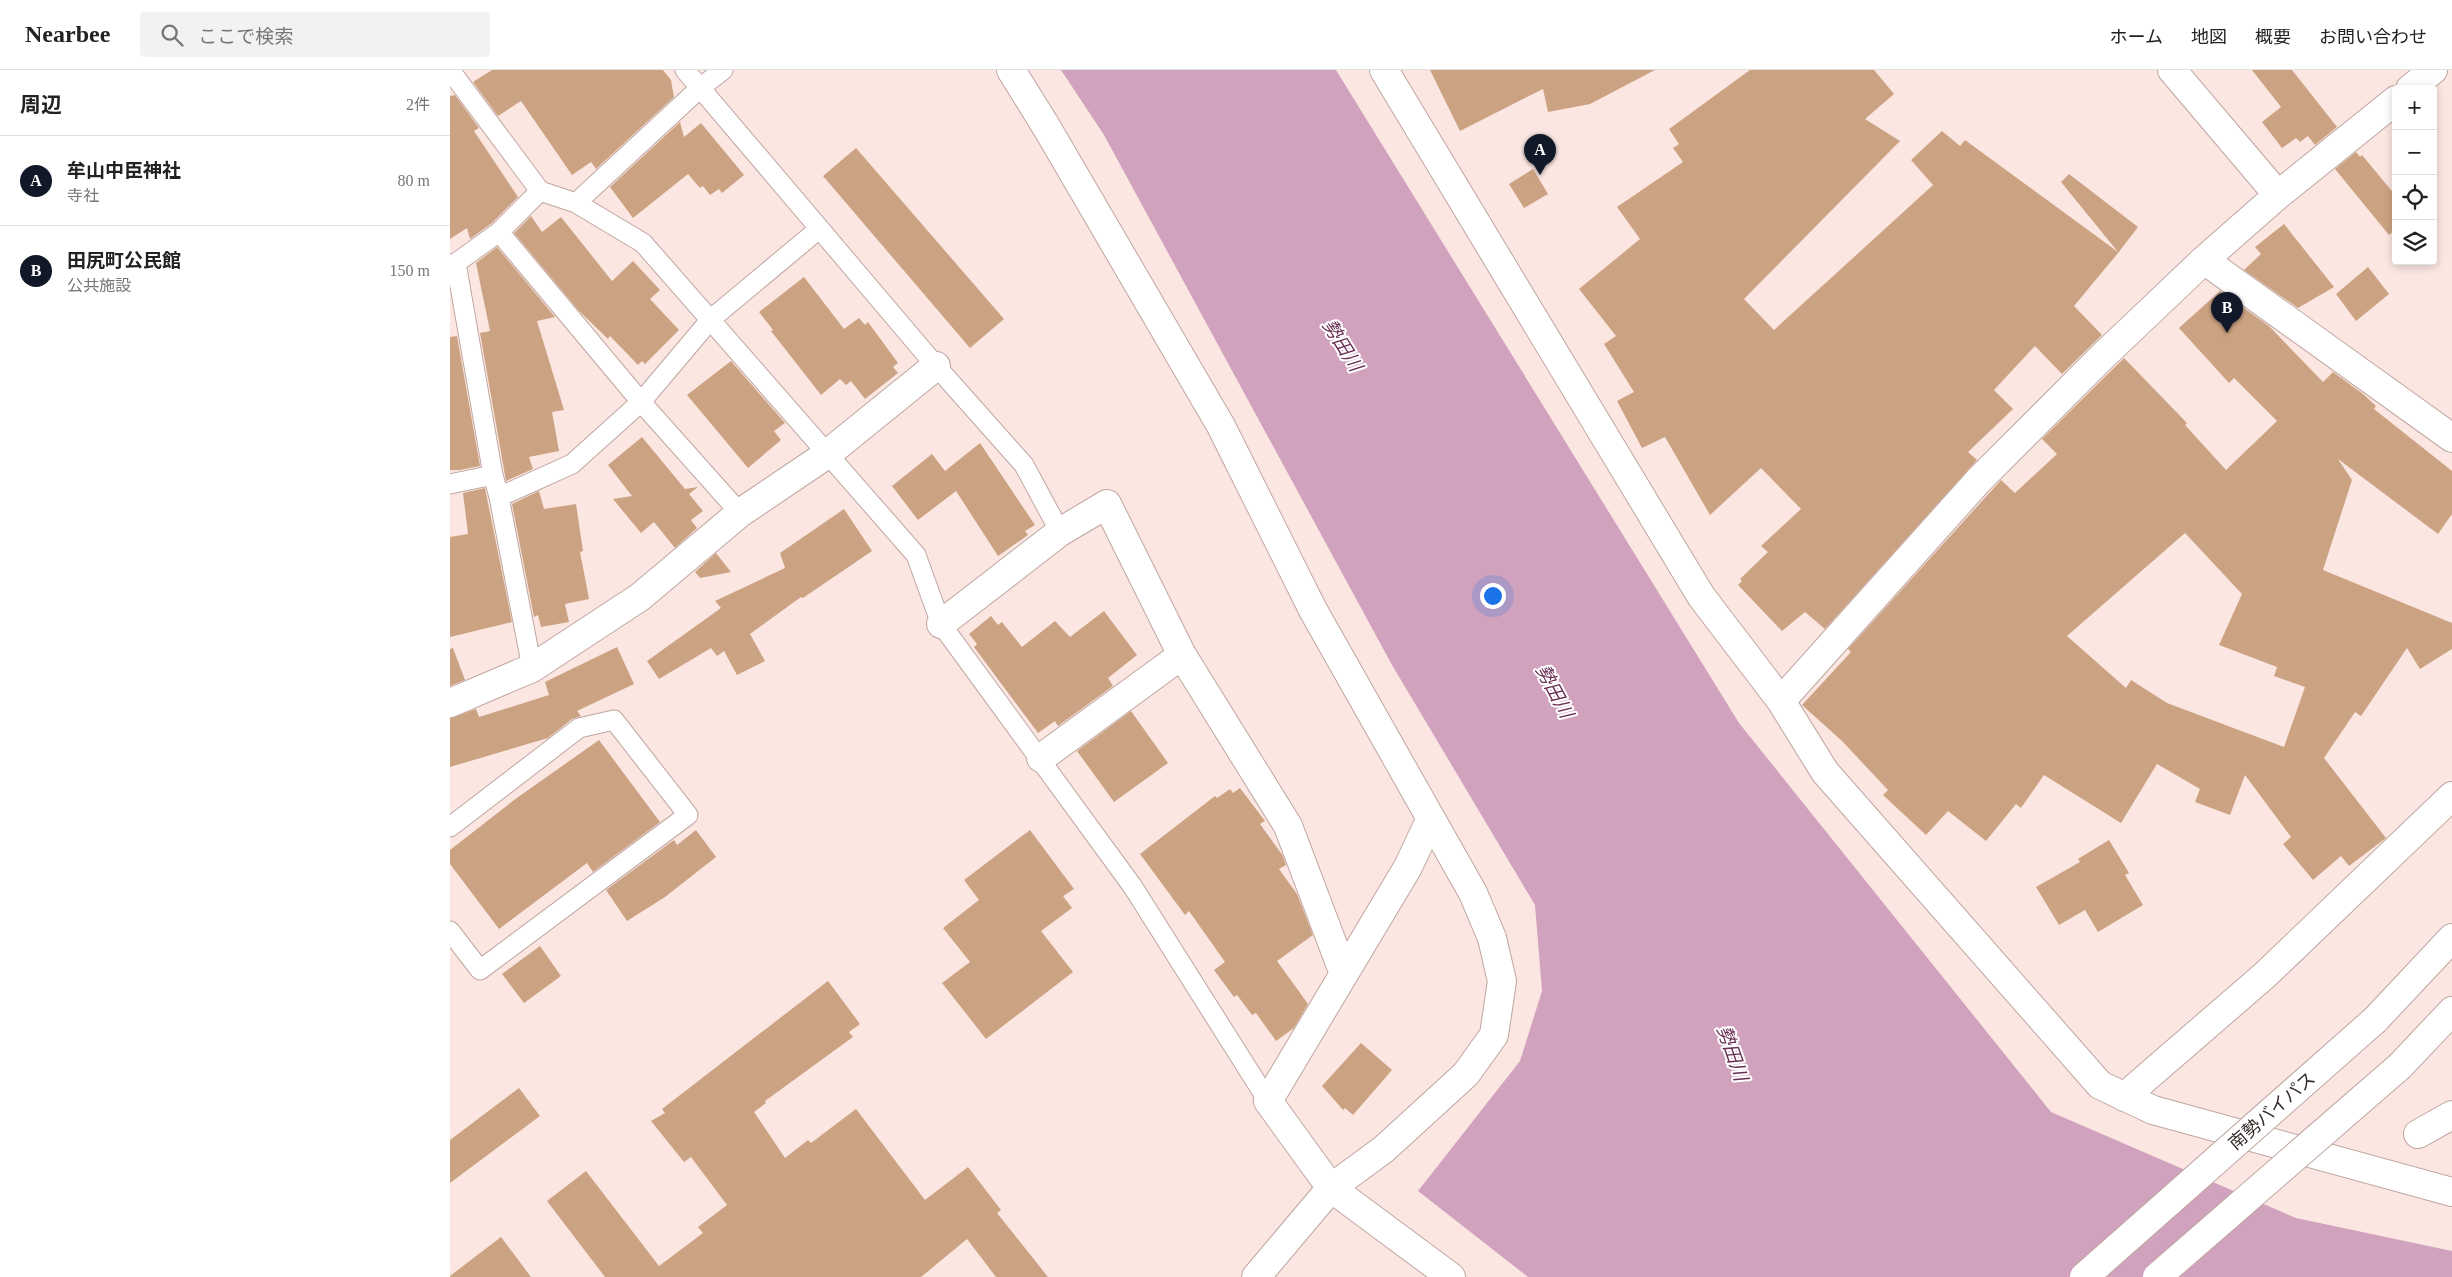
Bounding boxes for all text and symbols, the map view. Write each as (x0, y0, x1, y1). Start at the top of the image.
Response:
search box (140, 12, 490, 57)
text: Nearbee (25, 21, 110, 47)
icon: search (158, 21, 186, 49)
text: ここで検索 (198, 26, 293, 47)
text: ホーム (2110, 27, 2163, 47)
text: 地図 (2191, 27, 2227, 47)
text: 概要 (2255, 27, 2291, 47)
text: お問い合わせ (2319, 27, 2427, 47)
map controls (2392, 85, 2437, 265)
button: + (2392, 85, 2437, 130)
text: 周辺 (20, 93, 62, 117)
text: 2件 (406, 96, 430, 113)
button: − (2392, 130, 2437, 175)
pin: A (1524, 134, 1556, 175)
text: 牟山中臣神社 (67, 160, 181, 181)
text: A (30, 172, 42, 189)
text: 80 m (398, 172, 430, 189)
button: locate (2392, 175, 2437, 220)
text: 寺社 (67, 187, 99, 204)
button: layers (2392, 220, 2437, 265)
text: 田尻町公民館 (67, 250, 181, 271)
text: B (31, 262, 41, 279)
text: 150 m (390, 262, 430, 279)
text: 公共施設 (67, 277, 131, 294)
pin: B (2211, 292, 2243, 333)
water label: 勢田川 (1319, 316, 1368, 377)
your location (1480, 583, 1506, 609)
water label: 勢田川 (1532, 661, 1578, 723)
water label: 勢田川 (1713, 1023, 1752, 1085)
street label: 南勢バイパス (2225, 1068, 2319, 1154)

